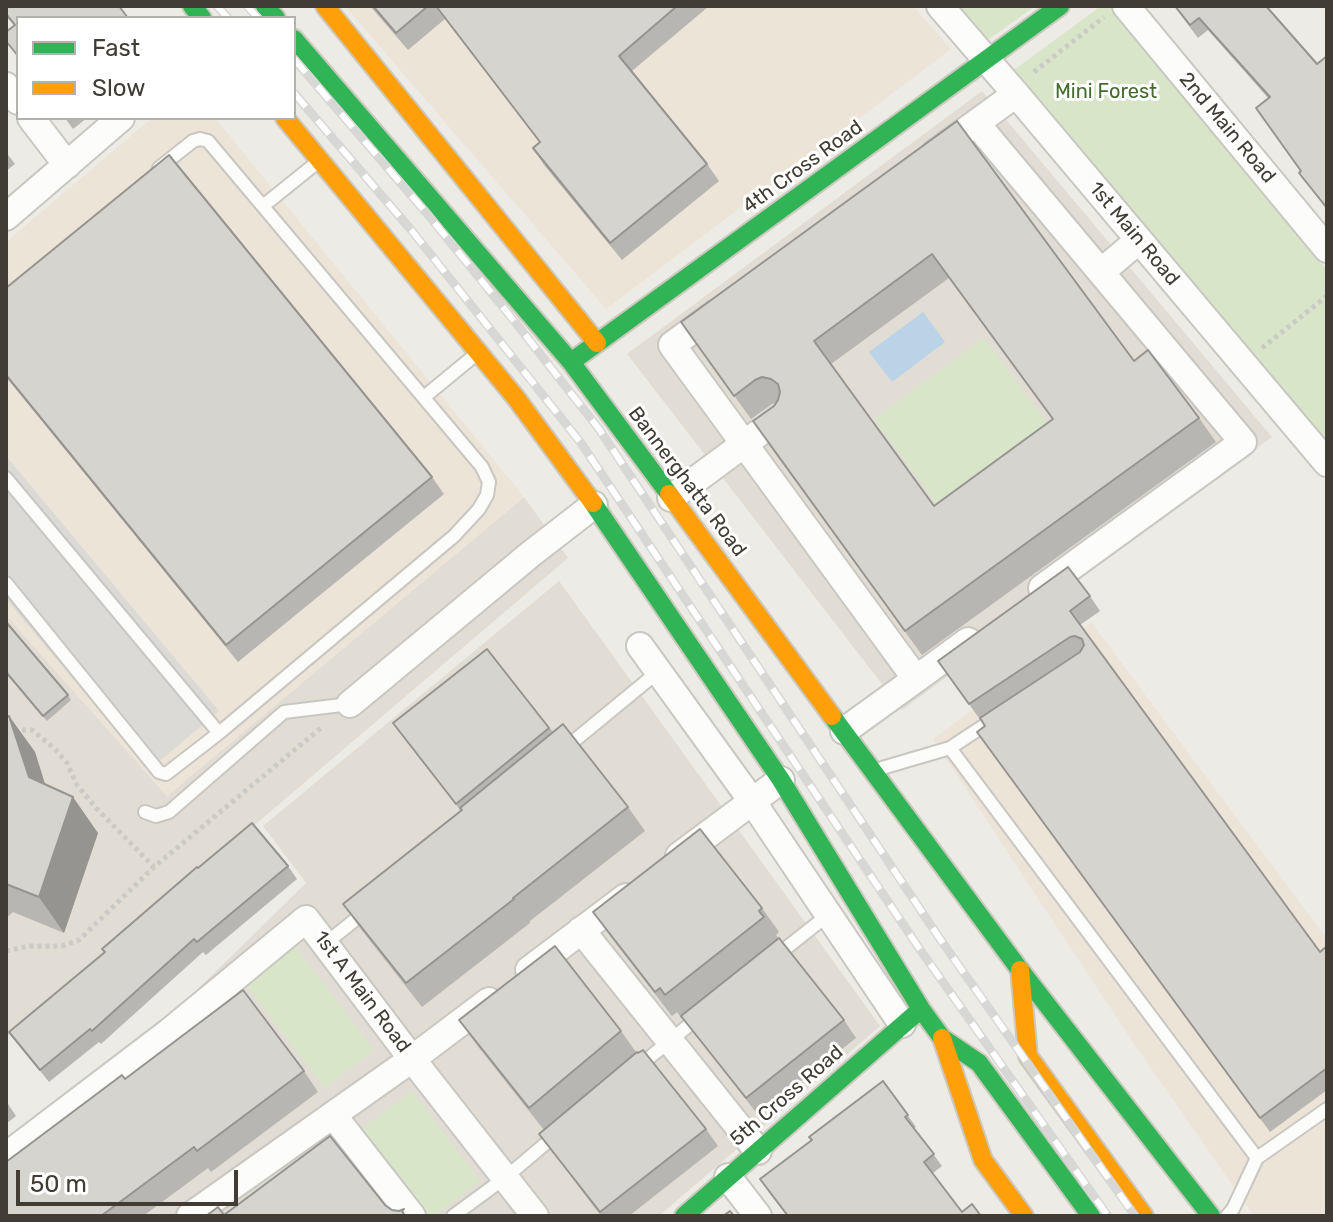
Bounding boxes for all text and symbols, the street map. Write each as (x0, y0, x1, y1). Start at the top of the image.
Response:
legend (16, 16, 296, 120)
text: Fast (92, 34, 140, 62)
street label: 2nd Main Road (1174, 68, 1280, 188)
text: Slow (92, 74, 145, 102)
park label: Mini Forest (1055, 80, 1157, 104)
street label: 4th Cross Road (738, 115, 868, 219)
street label: 1st Main Road (1084, 177, 1184, 291)
street label: Bannerghatta Road (623, 402, 751, 562)
street label: 1st A Main Road (309, 927, 415, 1057)
street label: 5th Cross Road (726, 1040, 848, 1152)
scale bar (20, 1154, 242, 1204)
text: 50 m (30, 1170, 87, 1198)

